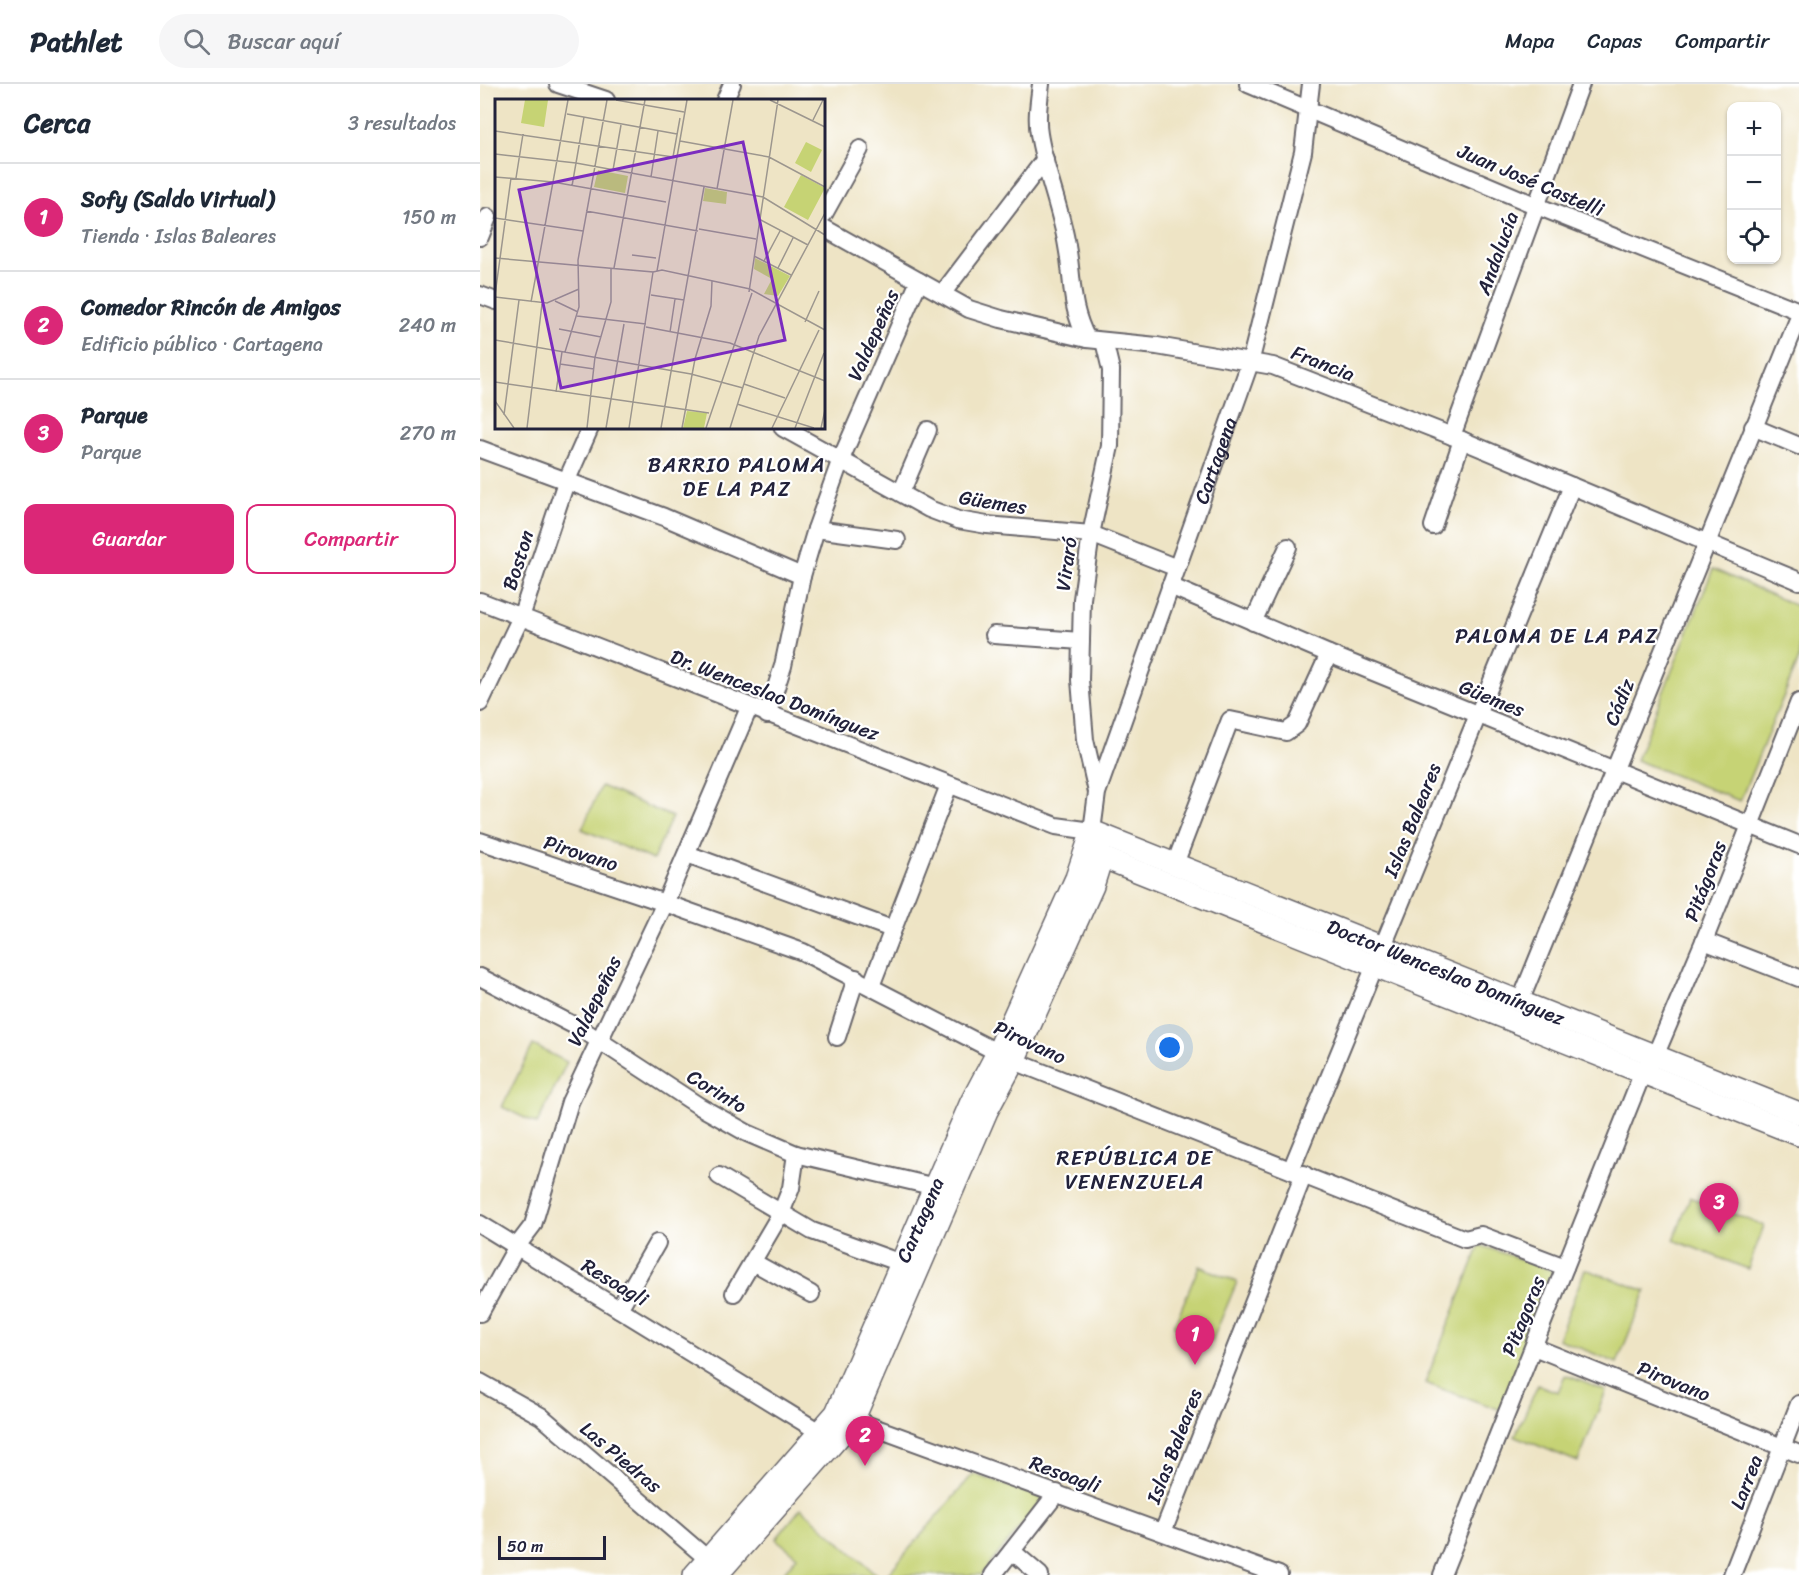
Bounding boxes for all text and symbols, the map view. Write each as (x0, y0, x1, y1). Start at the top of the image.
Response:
search box (159, 14, 579, 68)
text: Pathlet (30, 17, 123, 66)
text: Buscar aquí (228, 22, 340, 61)
text: Mapa (1505, 22, 1554, 60)
text: Capas (1587, 22, 1642, 60)
text: Compartir (1675, 22, 1769, 60)
icon: search (180, 25, 213, 58)
inset map (495, 99, 825, 429)
text: Cerca (24, 100, 90, 146)
map controls (1727, 102, 1781, 264)
button: + (1727, 102, 1781, 156)
text: 3 resultados (348, 106, 456, 141)
street label: Juan José Castelli (1451, 133, 1610, 227)
button: − (1727, 156, 1781, 210)
text: Sofy (Saldo Virtual) (81, 180, 274, 219)
text: 1 (39, 200, 48, 235)
text: 150 m (402, 200, 456, 235)
street label: Andalucía (1466, 207, 1529, 301)
button: locate (1727, 210, 1781, 264)
text: Tienda · Islas Baleares (81, 219, 276, 254)
street label: Valdepeñas (838, 283, 910, 387)
text: Comedor Rincón de Amigos (81, 288, 341, 327)
text: 2 (38, 308, 49, 343)
text: 240 m (399, 308, 456, 343)
text: Edificio público · Cartagena (81, 327, 323, 362)
street label: Francia (1286, 335, 1360, 392)
text: Parque (81, 396, 148, 435)
street label: Cartagena (1184, 412, 1247, 509)
text: 3 (38, 416, 49, 451)
text: 270 m (400, 416, 456, 451)
text: Parque (81, 435, 141, 470)
district label: BARRIO PALOMA DE LA PAZ (648, 446, 826, 508)
street label: Güemes (956, 480, 1030, 525)
button: Guardar (24, 504, 234, 574)
button: Compartir (246, 504, 456, 574)
street label: Boston (492, 525, 545, 595)
street label: Viraró (1045, 534, 1088, 593)
district label: PALOMA DE LA PAZ (1455, 617, 1659, 655)
street label: Dr. Wenceslao Domínguez (665, 639, 885, 752)
street label: Güemes (1454, 669, 1531, 728)
street label: Cádiz (1594, 673, 1645, 731)
street label: Islas Baleares (1373, 757, 1452, 884)
street label: Pirovano (539, 825, 623, 882)
street label: Pitágoras (1674, 835, 1737, 927)
street label: Doctor Wenceslao Domínguez (1321, 909, 1570, 1036)
street label: Valdepeñas (557, 949, 632, 1053)
street label: Pirovano (988, 1010, 1072, 1074)
your location (1155, 1033, 1184, 1062)
street label: Corinto (680, 1060, 754, 1123)
district label: REPÚBLICA DE VENENZUELA (1057, 1139, 1213, 1201)
street label: Cartagena (886, 1172, 954, 1268)
pin: 3 (1700, 1184, 1738, 1233)
street label: Resoagli (574, 1249, 656, 1317)
street label: Pitagoras (1492, 1270, 1556, 1362)
pin: 1 (1176, 1316, 1214, 1365)
street label: Pirovano (1632, 1351, 1716, 1412)
street label: Islas Baleares (1136, 1383, 1213, 1510)
street label: Las Piedras (572, 1412, 670, 1503)
pin: 2 (846, 1416, 884, 1466)
street label: Resoagli (1024, 1446, 1107, 1504)
street label: Larrea (1720, 1450, 1773, 1515)
text: 50 m (507, 1532, 543, 1561)
scale bar (498, 1533, 606, 1560)

